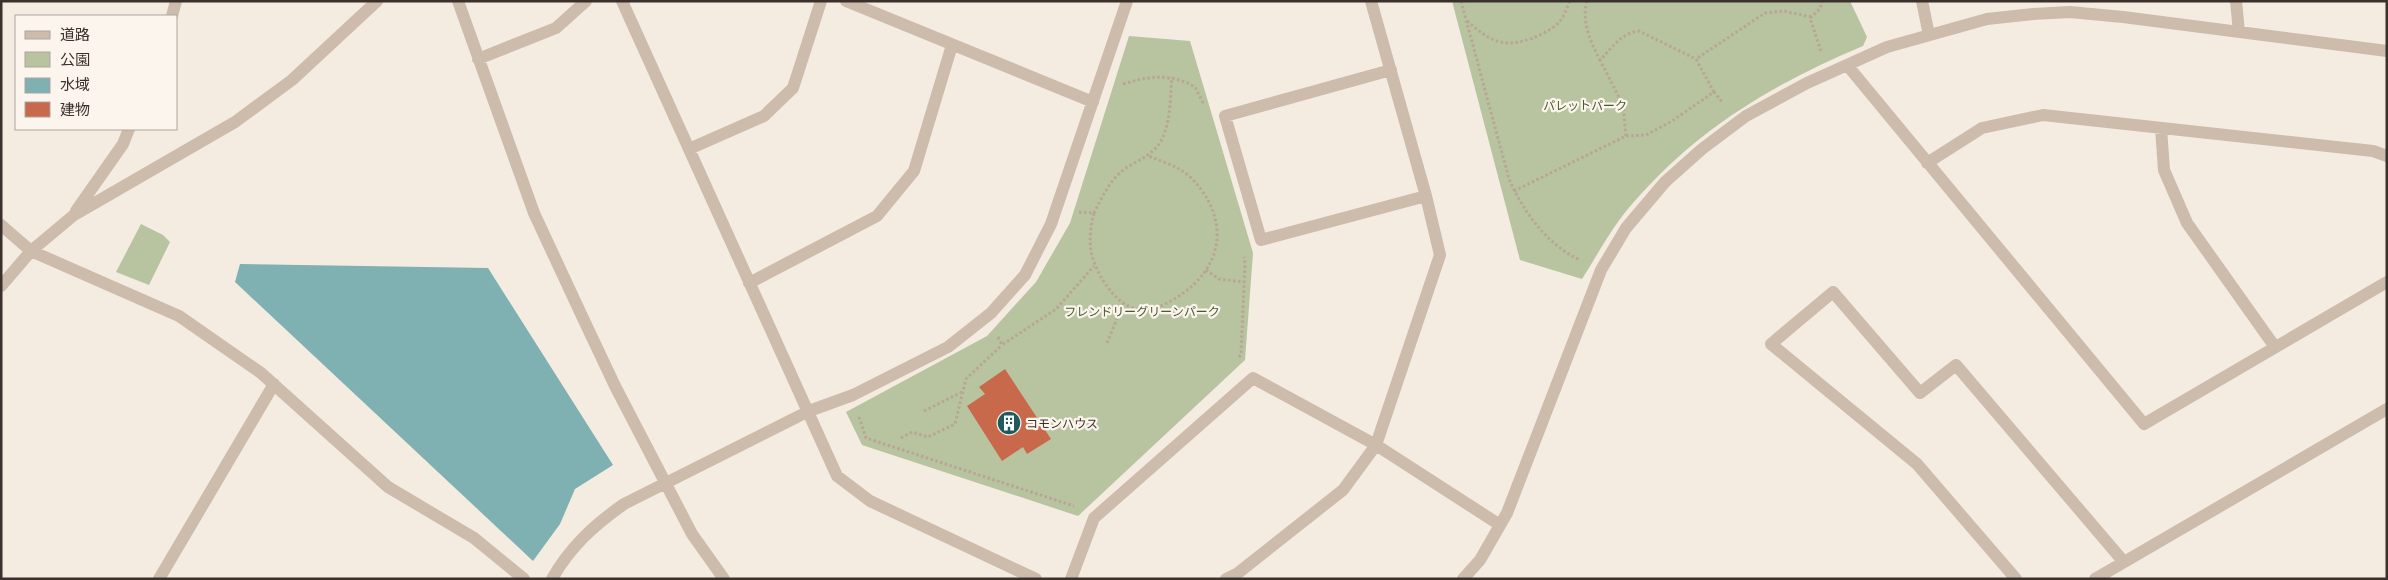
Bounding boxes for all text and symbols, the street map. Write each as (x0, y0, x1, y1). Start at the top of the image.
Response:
legend (15, 15, 178, 130)
text: 道路 (60, 25, 90, 44)
text: 公園 (60, 50, 90, 69)
text: 水域 (60, 75, 90, 94)
park label: パレットパーク (1543, 98, 1627, 113)
text: 建物 (60, 100, 90, 119)
park label: フレンドリーグリーンパーク (1064, 304, 1220, 319)
building icon: コモンハウス (996, 410, 1022, 436)
place label: コモンハウス (1026, 416, 1098, 431)

